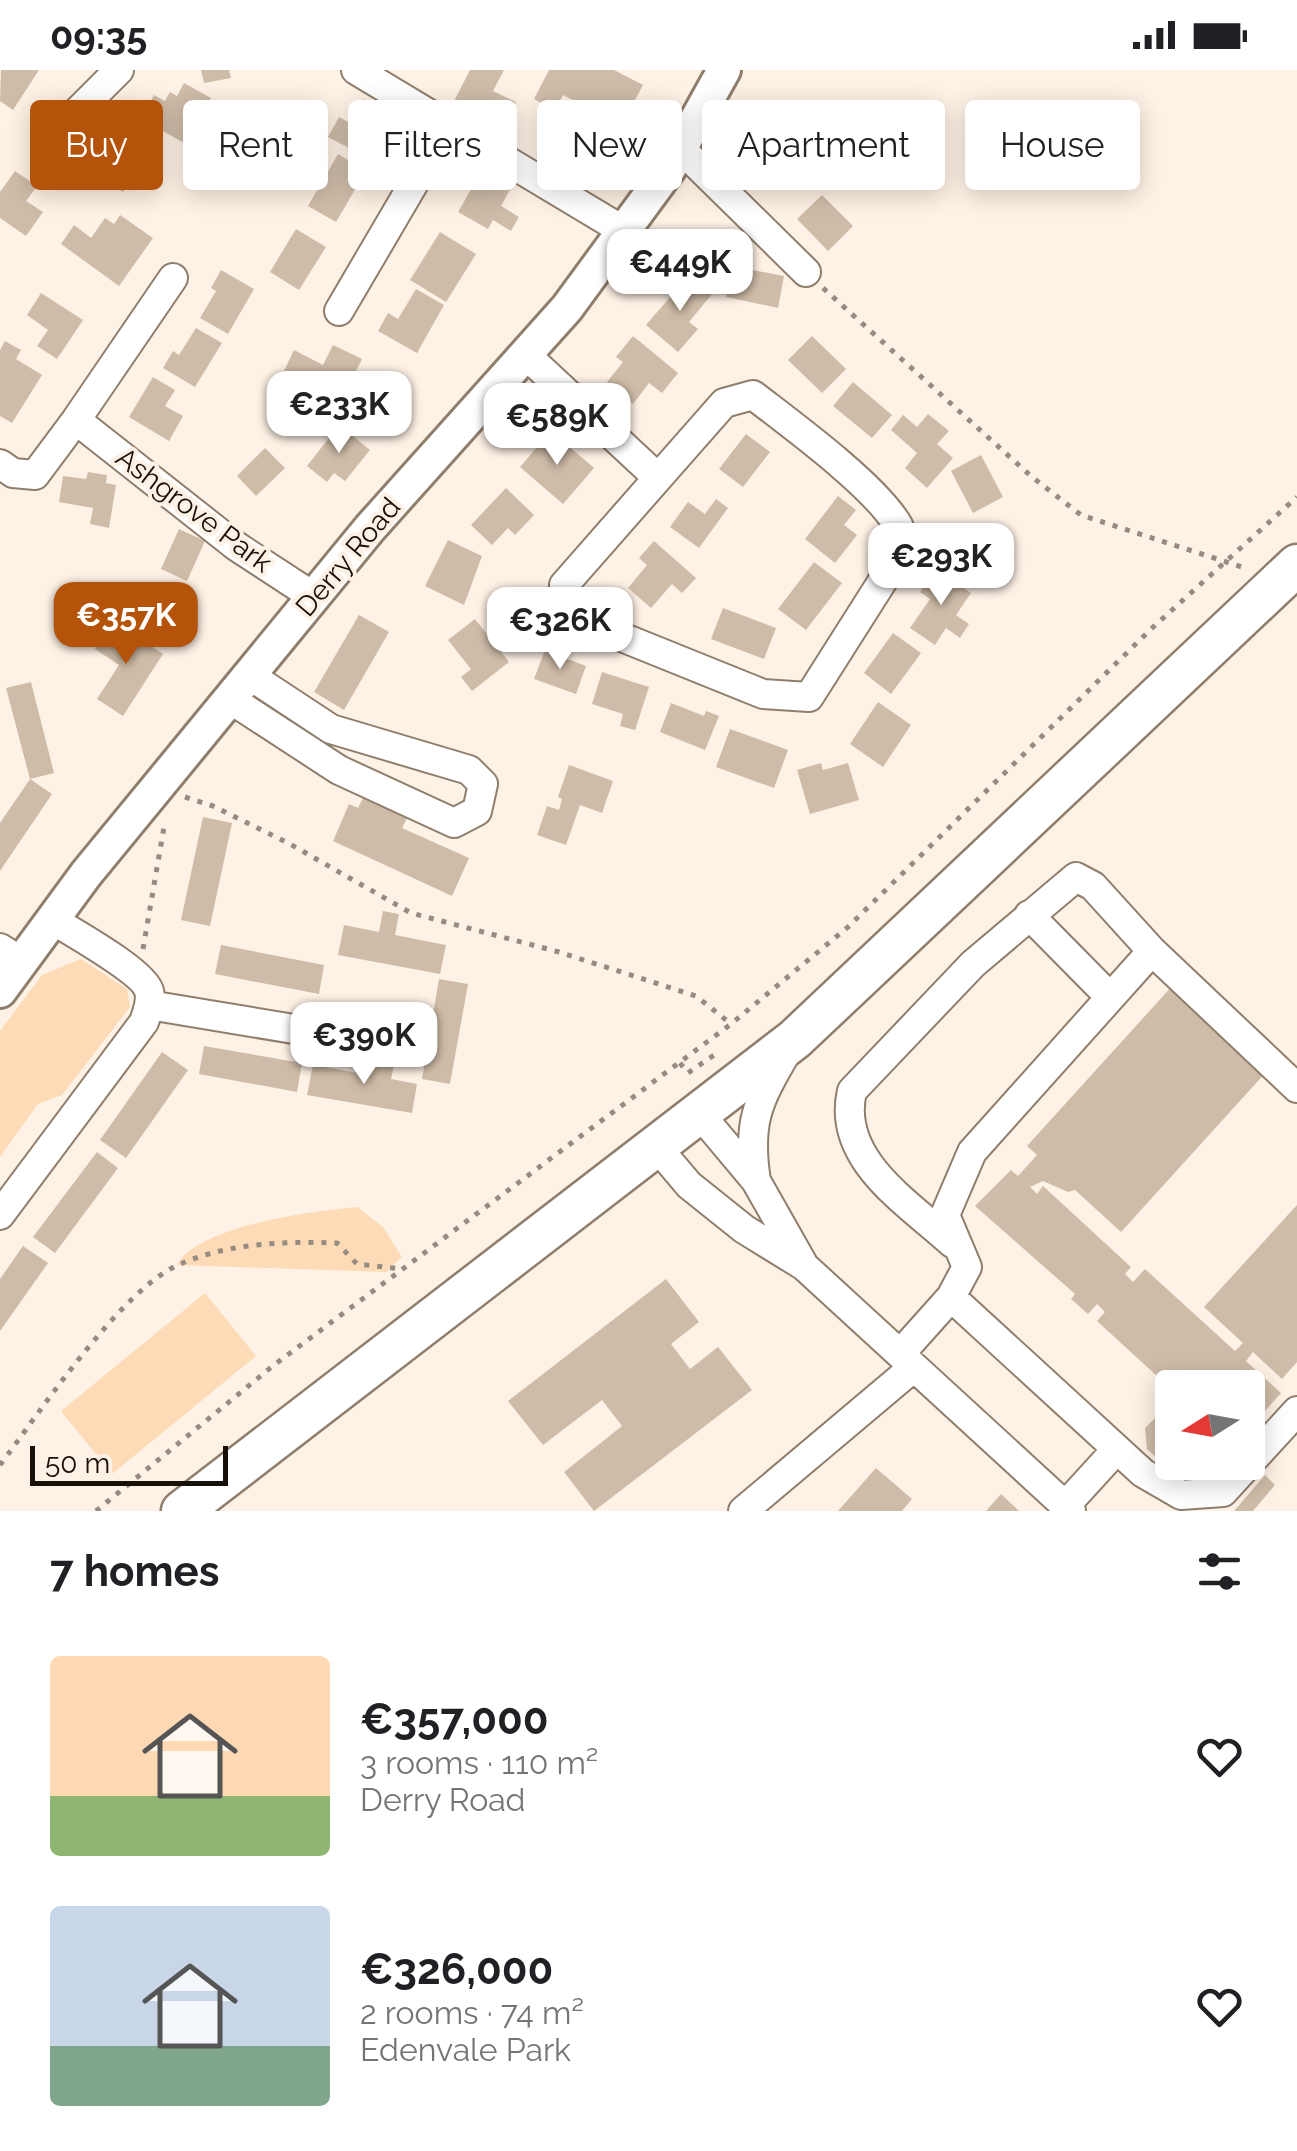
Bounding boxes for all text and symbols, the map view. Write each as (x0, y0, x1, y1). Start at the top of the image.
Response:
text: 09:35 (50, 13, 147, 58)
chip: Buy (30, 100, 163, 190)
chip: Rent (183, 100, 328, 190)
chip: Filters (348, 100, 517, 190)
chip: New (537, 100, 682, 190)
chip: Apartment (702, 100, 945, 190)
chip: House (965, 100, 1140, 190)
pin: €449K (610, 229, 750, 314)
text: €449K (629, 243, 731, 280)
pin: €233K (269, 371, 409, 456)
pin: €589K (487, 383, 627, 468)
text: €233K (289, 385, 389, 422)
text: €589K (506, 397, 608, 434)
street label: Ashgrove Park (110, 441, 279, 579)
street label: Derry Road (289, 491, 407, 623)
pin: €293K (871, 523, 1011, 608)
text: €293K (890, 537, 992, 574)
pin: €357K (56, 582, 196, 667)
pin: €326K (490, 587, 630, 672)
text: €357K (76, 596, 176, 633)
text: €326K (509, 601, 611, 638)
pin: €390K (294, 1002, 434, 1087)
text: €390K (312, 1016, 416, 1053)
north arrow (1155, 1370, 1265, 1480)
map controls (1155, 1370, 1265, 1480)
scale bar (30, 1441, 228, 1486)
text: 50 m (45, 1447, 110, 1480)
icon: filters (1192, 1544, 1247, 1599)
text: 7 homes (50, 1547, 219, 1596)
text: €357,000 (360, 1695, 549, 1744)
icon: home (130, 1696, 250, 1816)
icon: heart (1192, 1729, 1247, 1784)
text: 3 rooms · 110 m² (360, 1744, 598, 1781)
text: Derry Road (360, 1781, 526, 1818)
text: €326,000 (360, 1945, 553, 1994)
icon: home (130, 1946, 250, 2066)
icon: heart (1192, 1979, 1247, 2034)
text: 2 rooms · 74 m² (360, 1994, 584, 2031)
text: Edenvale Park (360, 2031, 571, 2068)

